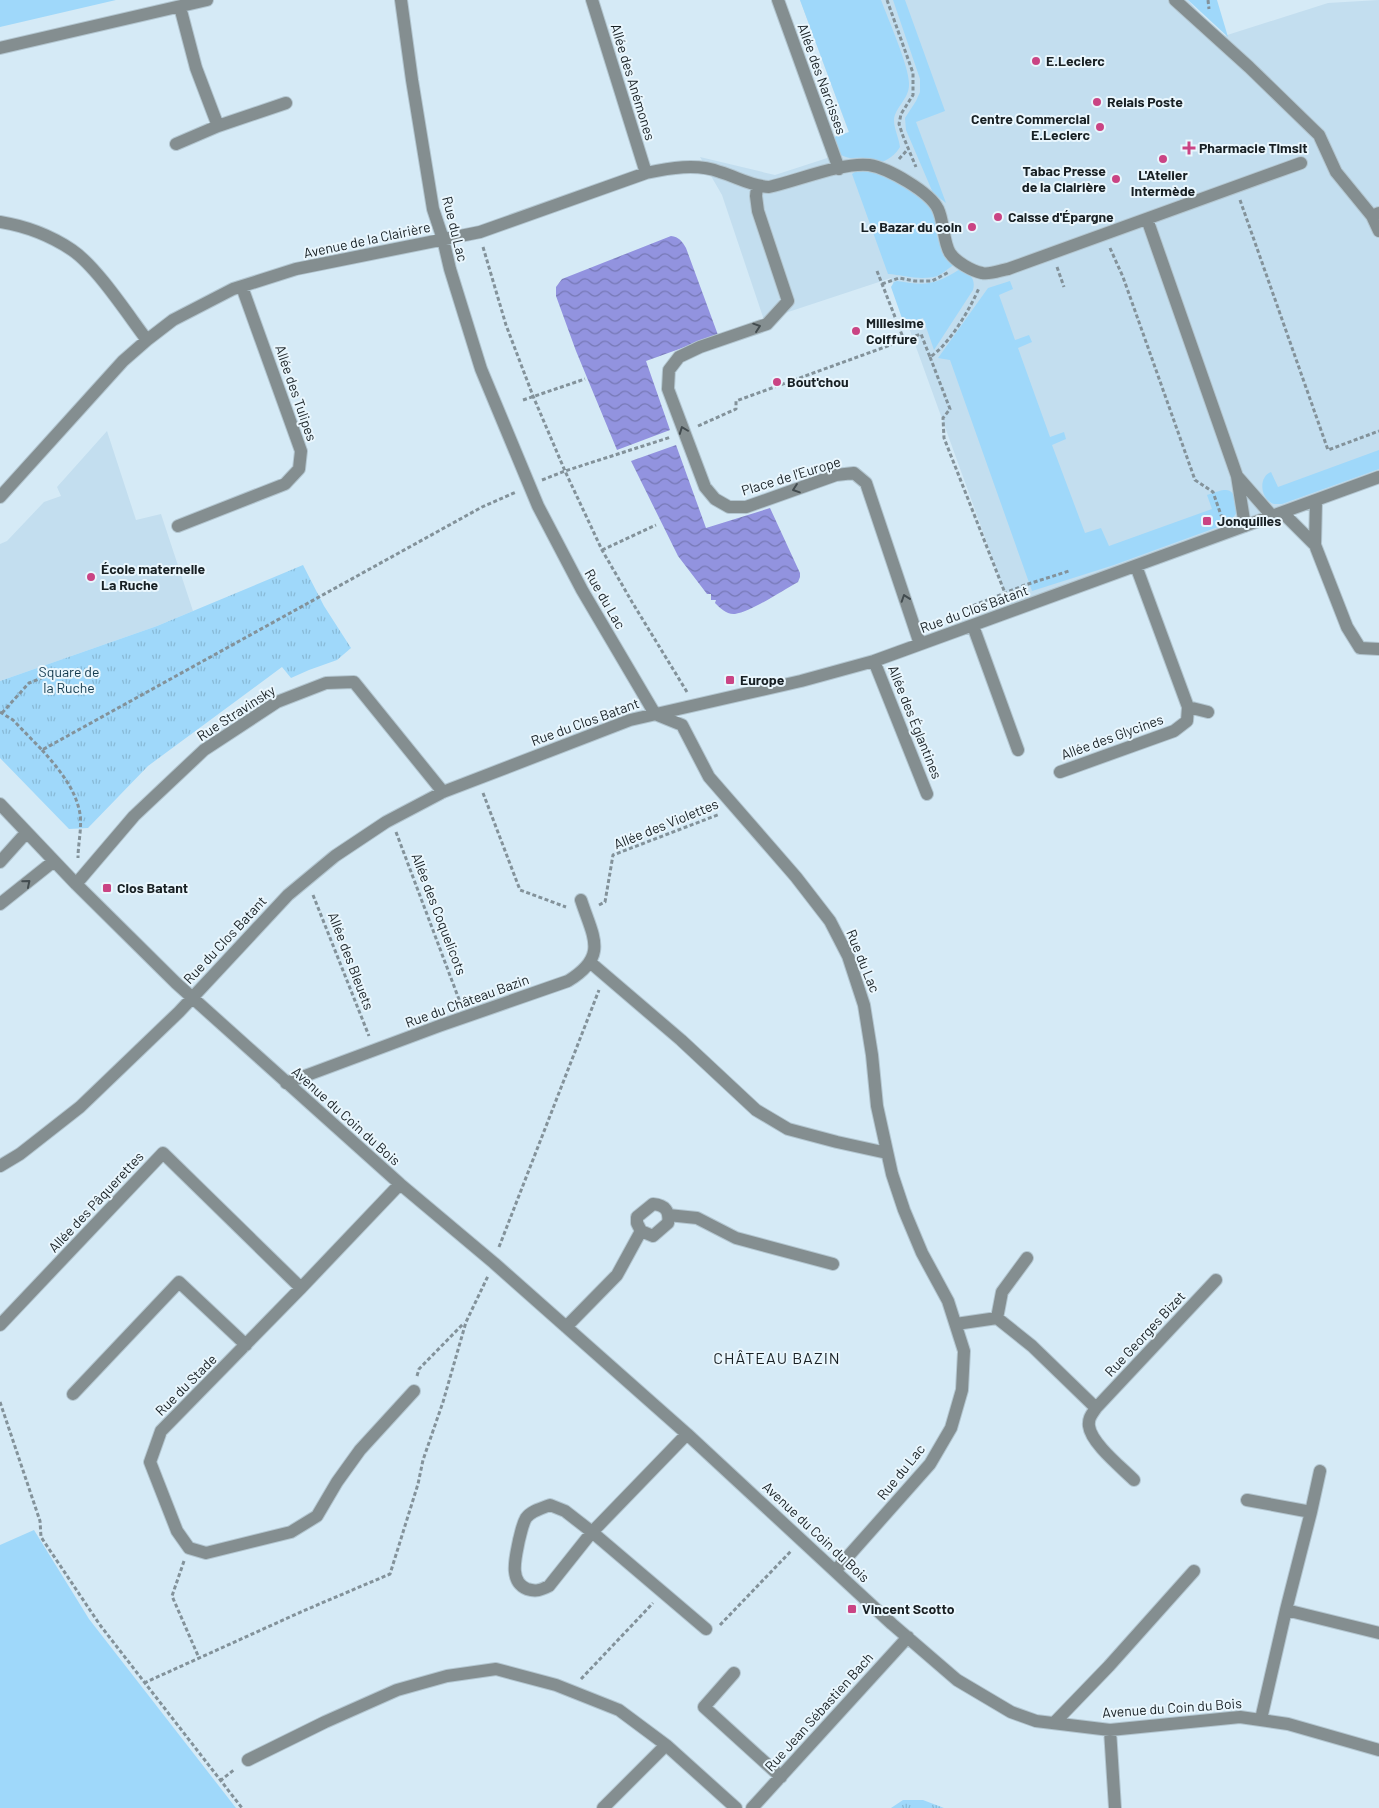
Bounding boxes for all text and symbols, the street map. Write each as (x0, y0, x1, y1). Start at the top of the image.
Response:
street label: Allée des Anémones (608, 21, 659, 143)
street label: Allée des Narcisses (794, 21, 851, 137)
place label: E.Leclerc (1046, 52, 1105, 69)
marker: E.Leclerc (1030, 55, 1042, 67)
place label: Relais Poste (1107, 93, 1183, 110)
marker: Relais Poste (1091, 96, 1103, 108)
place label: Centre Commercial E.Leclerc (971, 110, 1090, 143)
marker: Centre Commercial E.Leclerc (1094, 121, 1106, 133)
place label: Pharmacie Timsit (1199, 139, 1308, 156)
marker: Pharmacie Timsit (1183, 142, 1195, 154)
marker: L'Atelier Intermède (1157, 153, 1169, 165)
place label: Tabac Presse de la Clairière (1022, 162, 1106, 195)
place label: L'Atelier Intermède (1131, 166, 1196, 199)
marker: Tabac Presse de la Clairière (1110, 173, 1122, 185)
street label: Rue du Lac (439, 194, 472, 263)
place label: Caisse d'Épargne (1008, 208, 1114, 225)
marker: Caisse d'Épargne (992, 211, 1004, 223)
street label: Avenue de la Clairière (302, 218, 432, 261)
place label: Le Bazar du coin (861, 218, 962, 235)
marker: Le Bazar du coin (966, 221, 978, 233)
place label: Millesime Coiffure (866, 314, 924, 347)
one-way arrow (752, 323, 760, 333)
marker: Millesime Coiffure (850, 325, 862, 337)
street label: Allée des Tulipes (272, 343, 321, 443)
place label: Bout'chou (787, 373, 849, 390)
marker: Bout'chou (771, 376, 783, 388)
one-way arrow (679, 426, 689, 435)
street label: Place de l'Europe (739, 452, 843, 499)
one-way arrow (792, 483, 801, 493)
place label: Jonquilles (1217, 512, 1281, 529)
marker: Jonquilles (1201, 515, 1213, 527)
place label: École maternelle La Ruche (101, 560, 206, 593)
street label: Rue du Lac (581, 566, 629, 632)
marker: École maternelle La Ruche (85, 571, 97, 583)
street label: Rue du Clos Batant (917, 581, 1030, 636)
one-way arrow (900, 594, 910, 603)
street label: Allée des Églantines (885, 662, 946, 781)
park label: Square de la Ruche (39, 663, 99, 696)
place label: Europe (740, 671, 785, 688)
marker: Europe (724, 674, 736, 686)
street label: Rue Stravinsky (193, 681, 278, 744)
street label: Rue du Clos Batant (528, 694, 641, 749)
street label: Allée des Glycines (1058, 710, 1166, 763)
street label: Allée des Violettes (611, 795, 721, 852)
street label: Allée des Coquelicots (408, 850, 471, 978)
one-way arrow (22, 879, 31, 888)
place label: Clos Batant (117, 879, 188, 896)
marker: Clos Batant (101, 882, 113, 894)
street label: Rue du Clos Batant (180, 892, 270, 987)
street label: Allée des Bleuets (325, 910, 378, 1012)
street label: Rue du Lac (843, 927, 884, 995)
street label: Rue du Château Bazin (403, 970, 531, 1031)
street label: Avenue du Coin du Bois (289, 1062, 404, 1169)
street label: Allée des Pâquerettes (45, 1148, 147, 1256)
street label: Rue Georges Bizet (1101, 1288, 1188, 1380)
district label: CHÂTEAU BAZIN (713, 1348, 841, 1367)
street label: Rue du Stade (151, 1350, 220, 1419)
street label: Rue du Lac (873, 1440, 928, 1503)
street label: Avenue du Coin du Bois (759, 1478, 873, 1586)
place label: Vincent Scotto (862, 1600, 955, 1617)
marker: Vincent Scotto (846, 1603, 858, 1615)
street label: Rue Jean Sébastien Bach (761, 1649, 876, 1774)
street label: Avenue du Coin du Bois (1102, 1694, 1243, 1721)

